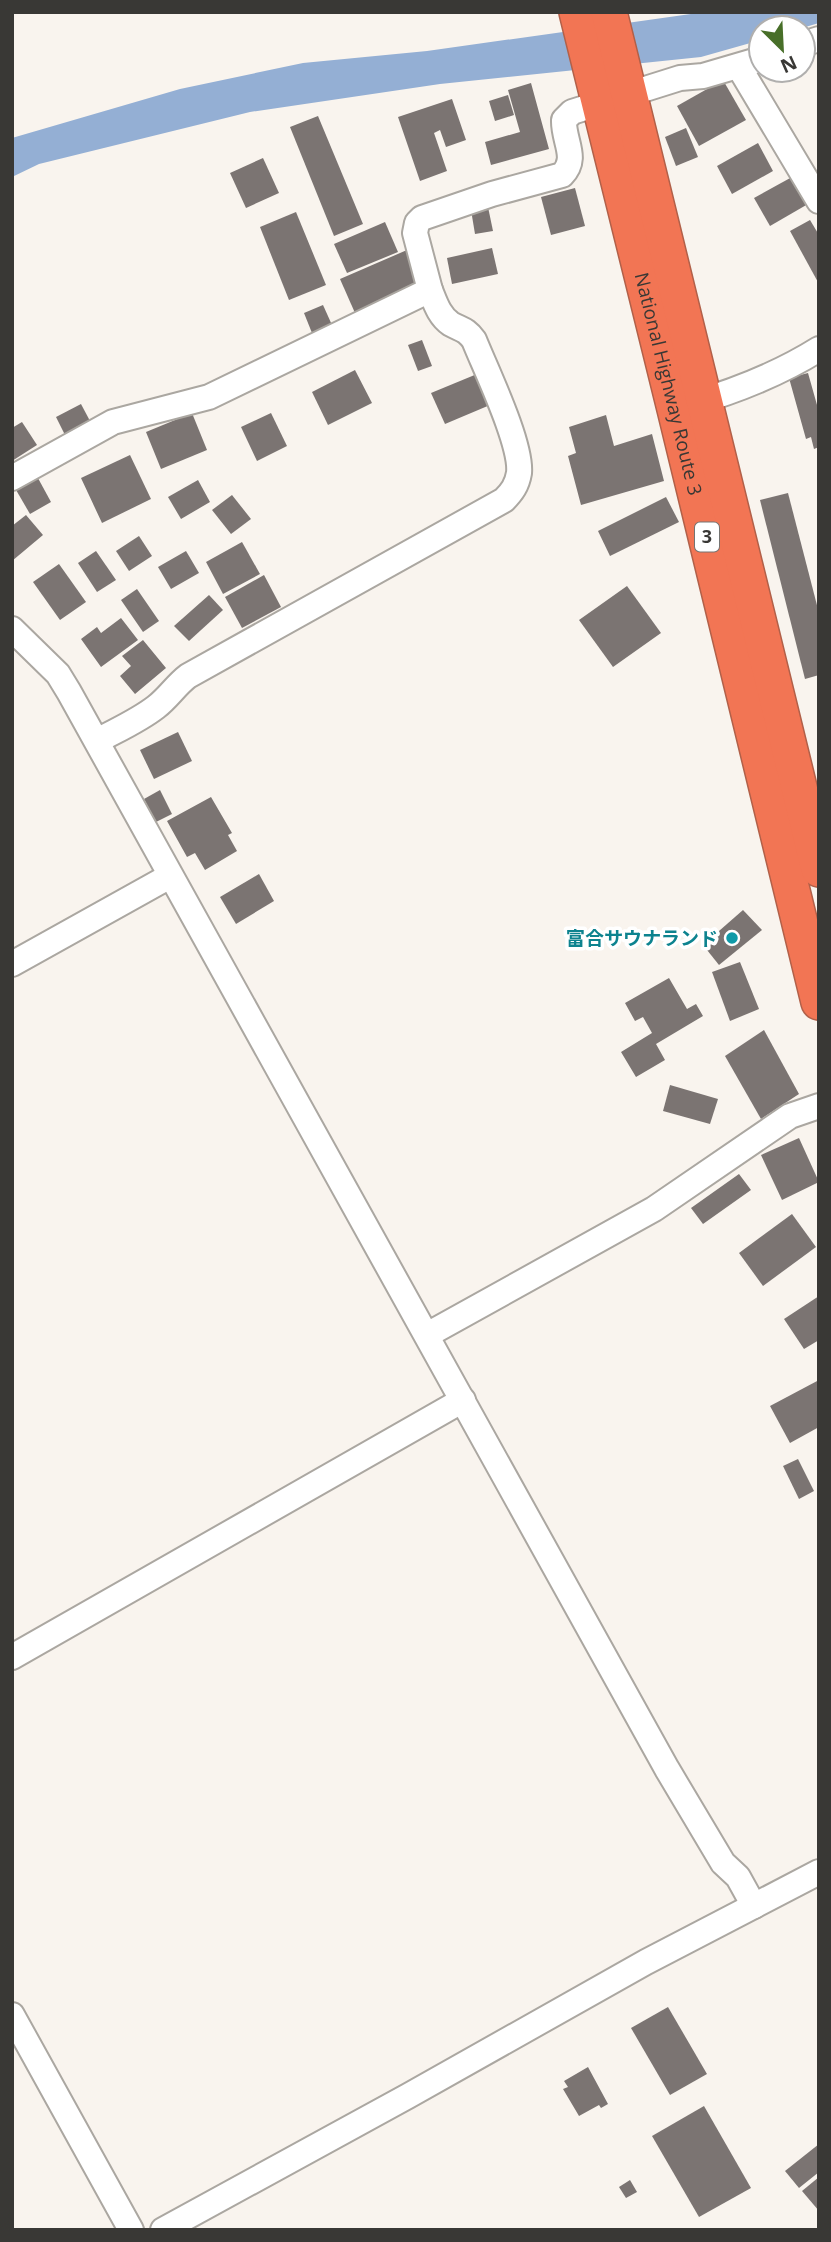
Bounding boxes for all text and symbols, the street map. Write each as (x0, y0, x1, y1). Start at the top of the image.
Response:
north arrow (747, 14, 817, 84)
text: N (777, 50, 801, 80)
street label: National Highway Route 3 (629, 270, 708, 498)
road number: 3 (695, 522, 719, 552)
place label: 富合サウナランド (566, 925, 718, 951)
marker: 富合サウナランド (724, 930, 740, 946)

